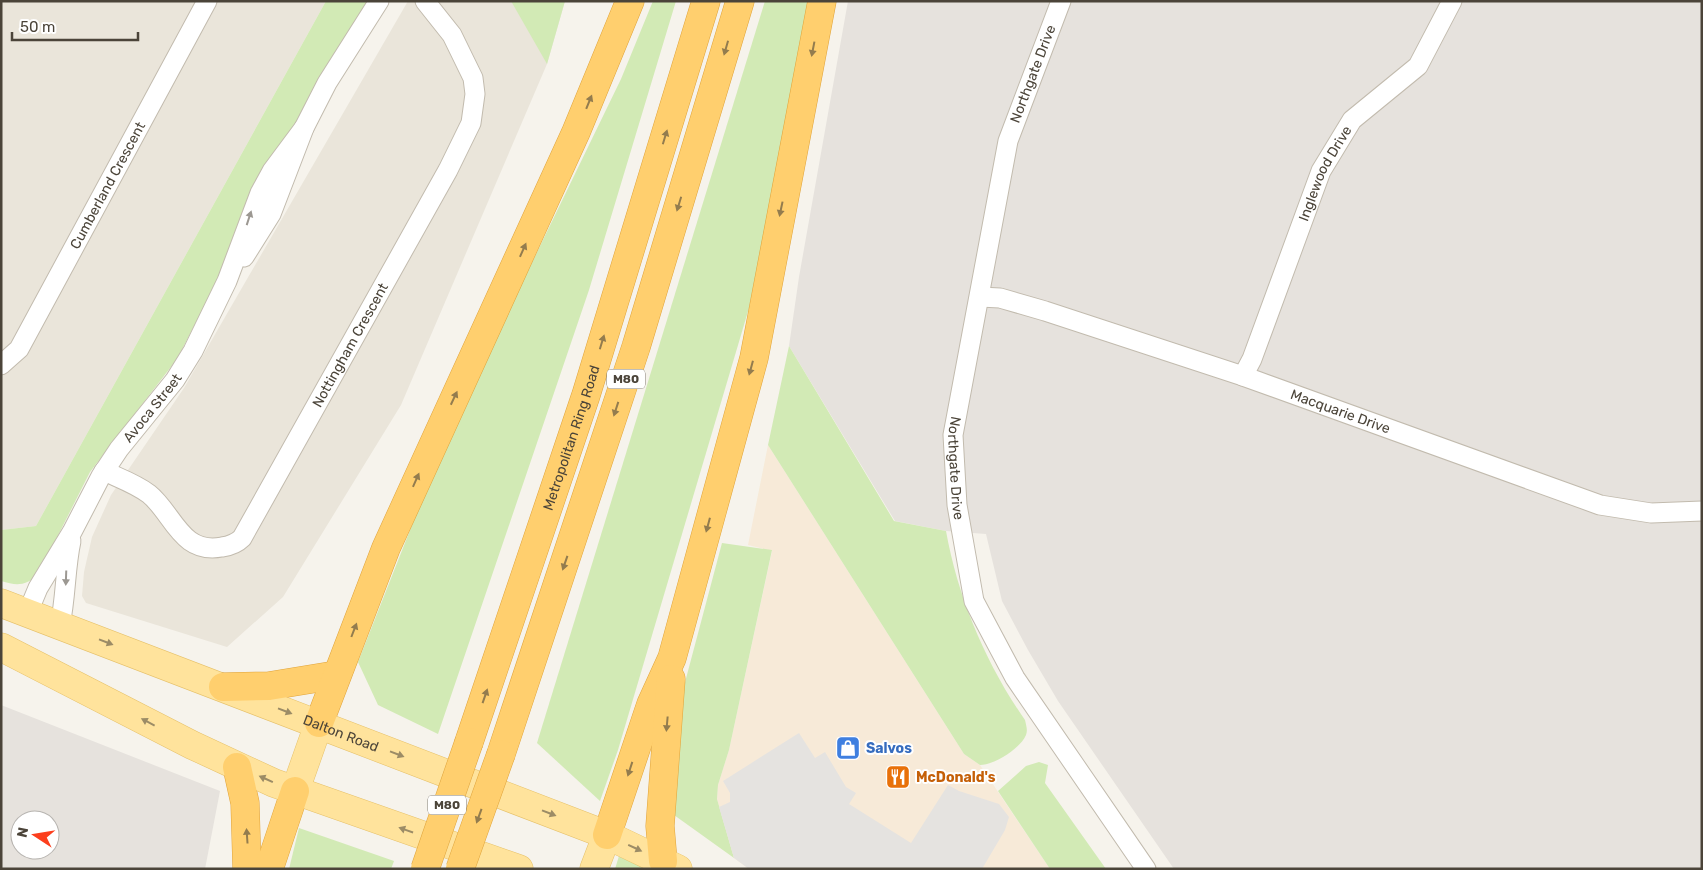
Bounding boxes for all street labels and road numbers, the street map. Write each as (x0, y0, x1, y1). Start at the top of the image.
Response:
street label: Northgate Drive (1007, 22, 1060, 125)
street label: Cumberland Crescent (66, 118, 149, 252)
street label: Inglewood Drive (1295, 122, 1355, 223)
street label: Nottingham Crescent (308, 279, 392, 410)
street label: Metropolitan Ring Road (539, 363, 603, 513)
road number: M80 (607, 369, 645, 388)
street label: Avoca Street (119, 370, 186, 446)
street label: Macquarie Drive (1288, 385, 1393, 437)
street label: Northgate Drive (944, 415, 968, 521)
street label: Dalton Road (301, 711, 381, 755)
road number: M80 (428, 796, 466, 814)

